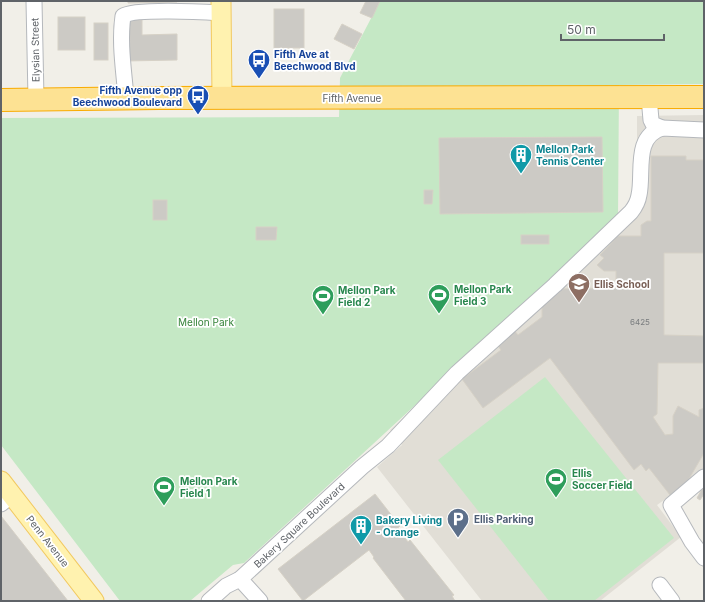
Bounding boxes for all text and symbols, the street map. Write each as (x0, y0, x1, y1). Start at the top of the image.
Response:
scale bar (561, 16, 664, 42)
street label: Elysian Street (28, 17, 42, 82)
text: 50 m (567, 22, 596, 37)
bus stop icon: Fifth Ave at Beechwood Blvd (246, 47, 272, 80)
place label: Fifth Ave at Beechwood Blvd (274, 48, 356, 72)
bus stop icon: Fifth Avenue opp Beechwood Boulevard (185, 83, 211, 116)
place label: Fifth Avenue opp Beechwood Boulevard (73, 84, 182, 108)
street label: Fifth Avenue (323, 92, 382, 104)
building icon: Mellon Park Tennis Center (508, 142, 534, 175)
place label: Mellon Park Tennis Center (536, 143, 604, 167)
school or university icon: Ellis School (566, 271, 592, 304)
place label: Ellis School (594, 278, 650, 290)
sports icon: Mellon Park Field 3 (426, 282, 452, 315)
sports icon: Mellon Park Field 2 (310, 283, 336, 316)
place label: Mellon Park Field 3 (454, 283, 512, 307)
place label: Mellon Park Field 2 (338, 284, 396, 308)
park label: Mellon Park (178, 316, 234, 328)
house number: 6425 (630, 317, 650, 327)
sports icon: Ellis Soccer Field (543, 466, 569, 499)
place label: Ellis Soccer Field (572, 467, 632, 491)
sports icon: Mellon Park Field 1 (151, 474, 177, 507)
place label: Mellon Park Field 1 (180, 475, 238, 499)
street label: Bakery Square Boulevard (251, 480, 347, 570)
parking icon: Ellis Parking (445, 506, 471, 539)
street label: Penn Avenue (24, 513, 72, 569)
building icon: Bakery Living - Orange (348, 513, 374, 546)
place label: Ellis Parking (474, 513, 534, 526)
place label: Bakery Living - Orange (376, 514, 442, 539)

